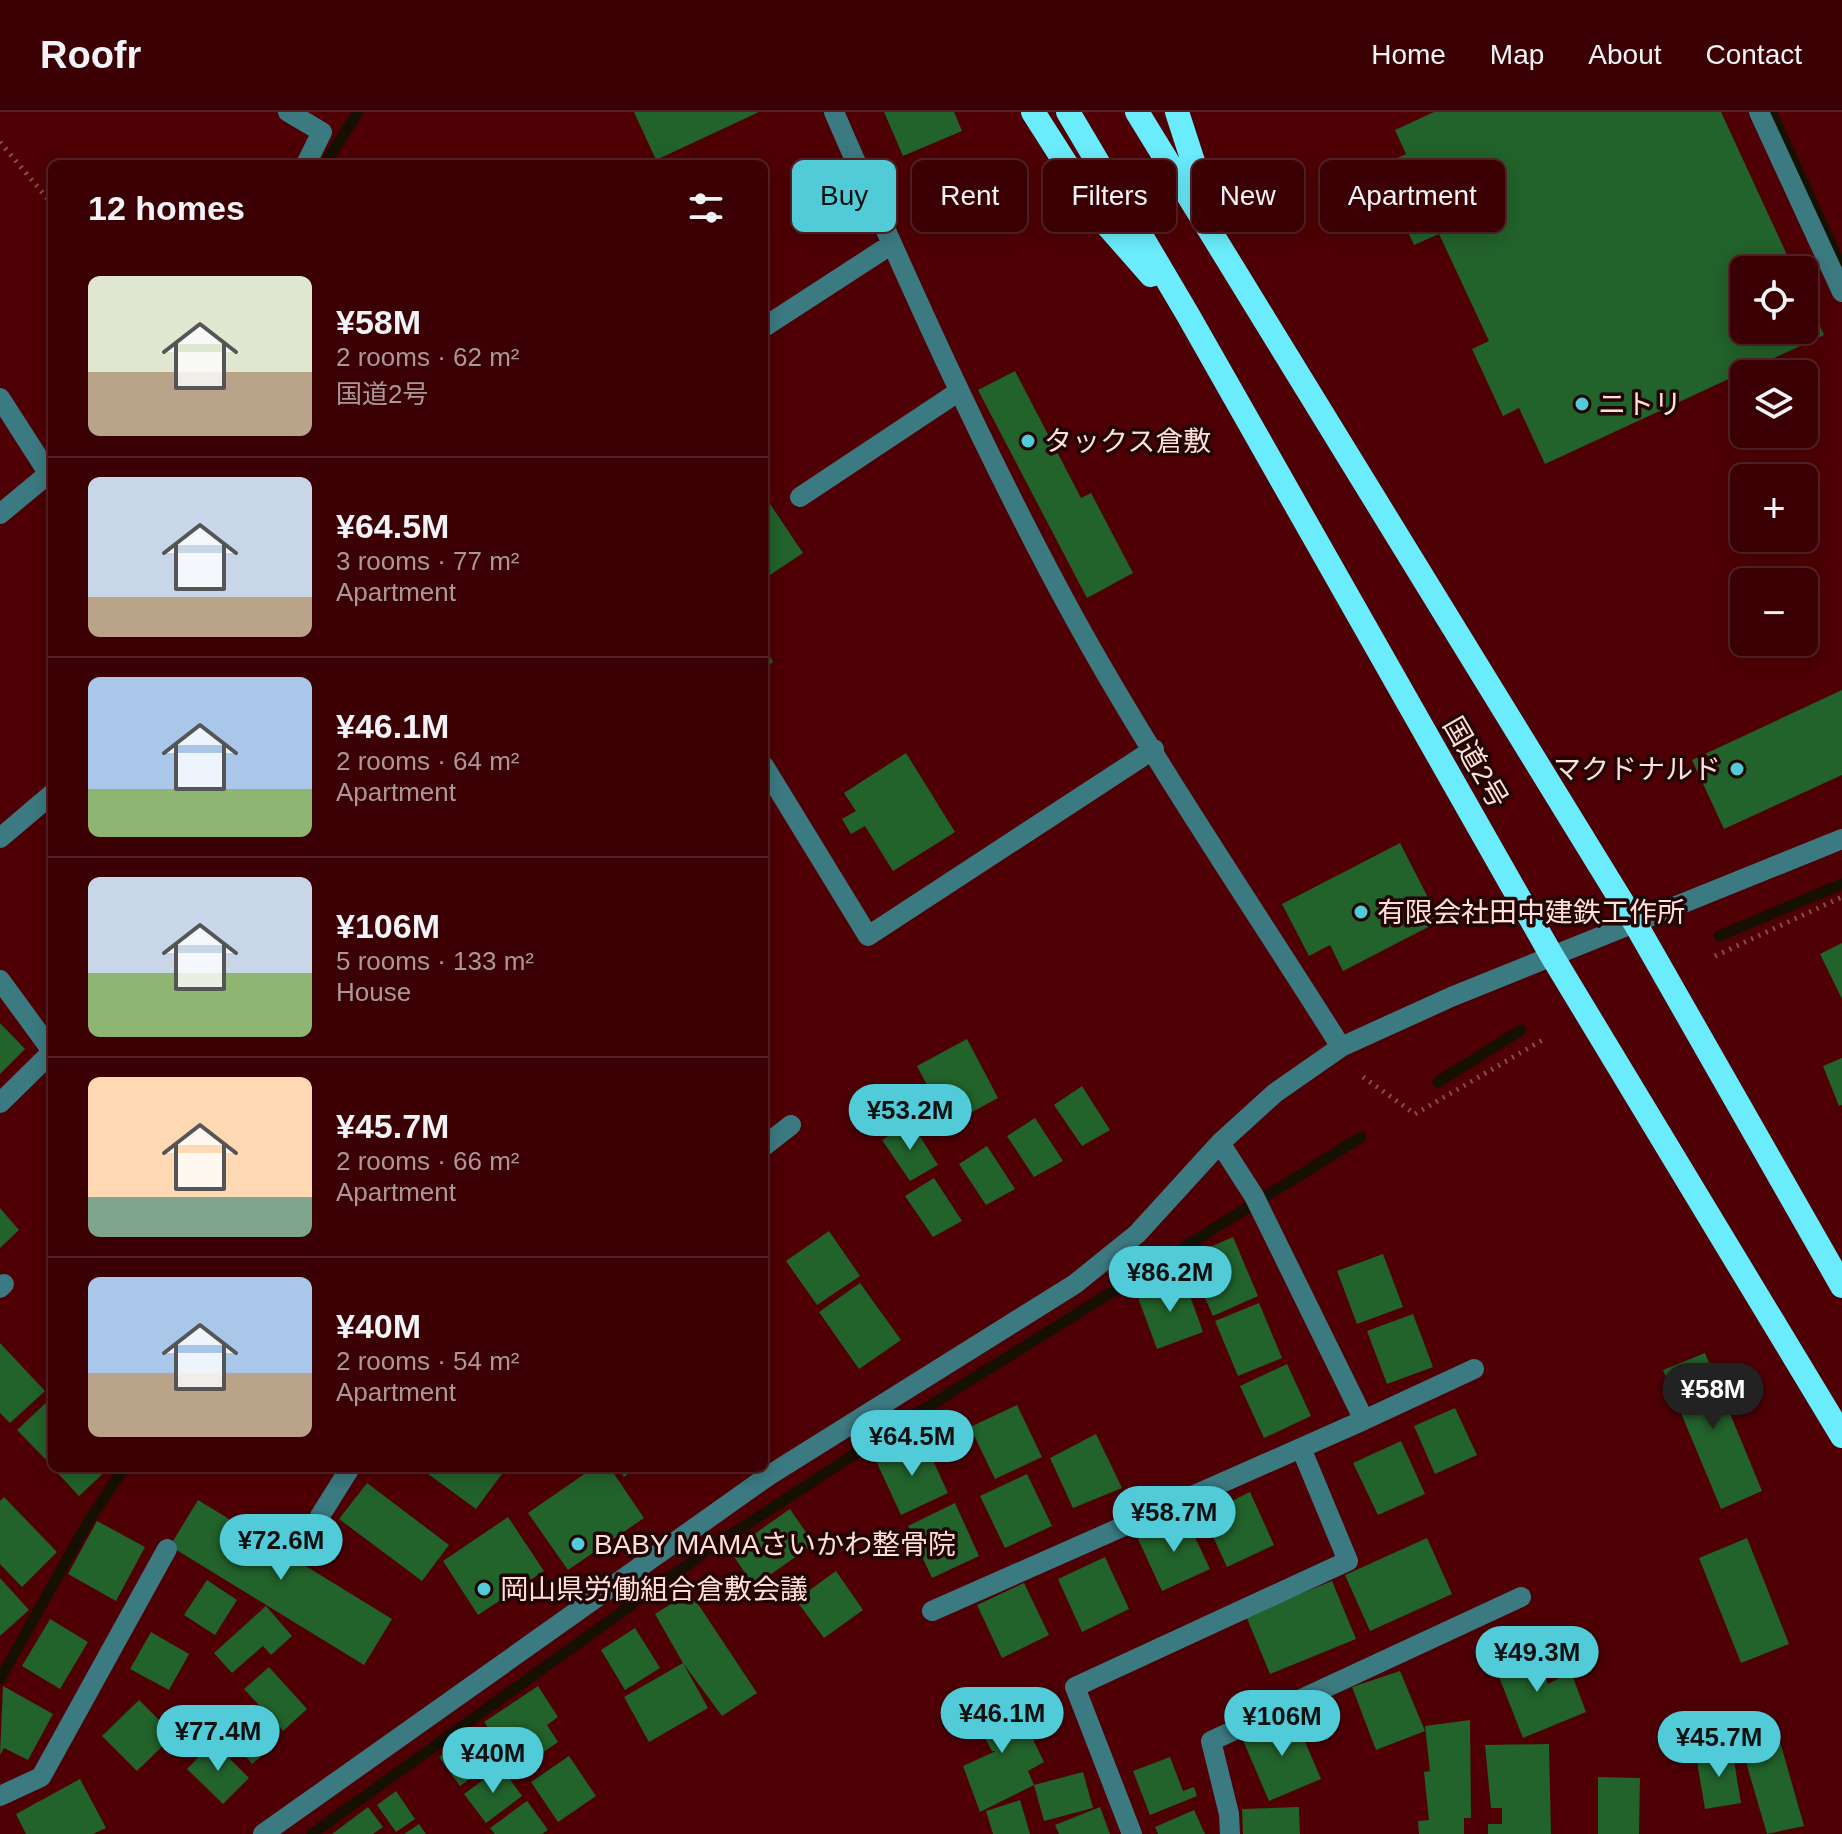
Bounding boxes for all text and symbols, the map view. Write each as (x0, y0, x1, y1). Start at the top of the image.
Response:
text: Roofr (40, 34, 141, 76)
text: Home (1371, 39, 1446, 70)
text: Map (1490, 39, 1544, 70)
text: About (1588, 39, 1662, 70)
text: Contact (1706, 39, 1802, 70)
chip: Buy (792, 160, 896, 232)
chip: Rent (912, 160, 1027, 232)
chip: Filters (1043, 160, 1176, 232)
chip: New (1192, 160, 1304, 232)
chip: Apartment (1320, 160, 1505, 232)
icon: filters (684, 186, 728, 230)
text: 12 homes (88, 189, 245, 227)
map controls (1730, 256, 1818, 656)
button: locate (1730, 256, 1818, 344)
text: ¥58M (336, 303, 421, 341)
icon: home (152, 308, 248, 404)
text: 2 rooms · 62 m² (336, 342, 520, 372)
button: layers (1730, 360, 1818, 448)
text: 国道2号 (336, 379, 428, 409)
place label: ニトリ (1598, 389, 1682, 420)
marker: ニトリ (1573, 395, 1591, 413)
place label: タックス倉敷 (1044, 426, 1211, 457)
marker: タックス倉敷 (1019, 432, 1037, 450)
button: + (1730, 464, 1818, 552)
text: ¥64.5M (336, 507, 449, 545)
icon: home (152, 509, 248, 605)
text: 3 rooms · 77 m² (336, 546, 520, 576)
button: − (1730, 568, 1818, 656)
text: Apartment (336, 577, 456, 607)
text: ¥46.1M (336, 707, 449, 745)
icon: home (152, 709, 248, 805)
street label: 国道2号 (1437, 711, 1514, 813)
text: 2 rooms · 64 m² (336, 746, 520, 776)
place label: マクドナルド (1553, 754, 1721, 785)
marker: マクドナルド (1728, 760, 1746, 778)
text: Apartment (336, 777, 456, 807)
place label: 有限会社田中建鉄工作所 (1377, 897, 1685, 928)
marker: 有限会社田中建鉄工作所 (1352, 903, 1370, 921)
text: ¥106M (336, 907, 440, 945)
icon: home (152, 909, 248, 1005)
text: 5 rooms · 133 m² (336, 946, 534, 976)
text: House (336, 977, 411, 1007)
pin: ¥53.2M (845, 1084, 975, 1152)
text: ¥53.2M (867, 1095, 953, 1125)
text: ¥45.7M (336, 1107, 449, 1145)
icon: home (152, 1109, 248, 1205)
text: 2 rooms · 66 m² (336, 1146, 520, 1176)
text: Apartment (336, 1177, 456, 1207)
pin: ¥86.2M (1105, 1246, 1235, 1314)
text: ¥86.2M (1127, 1257, 1213, 1287)
text: ¥40M (336, 1307, 421, 1345)
icon: home (152, 1309, 248, 1405)
text: 2 rooms · 54 m² (336, 1346, 520, 1376)
pin: ¥58M (1666, 1363, 1760, 1431)
text: ¥58M (1680, 1374, 1746, 1404)
text: Apartment (336, 1377, 456, 1407)
pin: ¥64.5M (847, 1410, 977, 1478)
text: ¥64.5M (869, 1421, 955, 1451)
pin: ¥58.7M (1109, 1486, 1239, 1554)
text: ¥58.7M (1131, 1497, 1217, 1527)
pin: ¥72.6M (216, 1514, 346, 1582)
text: ¥72.6M (238, 1525, 324, 1555)
place label: BABY MAMAさいかわ整骨院 (594, 1529, 956, 1560)
marker: BABY MAMAさいかわ整骨院 (569, 1535, 587, 1553)
place label: 岡山県労働組合倉敷会議 (500, 1574, 808, 1605)
marker: 岡山県労働組合倉敷会議 (475, 1580, 493, 1598)
pin: ¥49.3M (1472, 1626, 1602, 1694)
text: ¥49.3M (1494, 1637, 1580, 1667)
pin: ¥46.1M (937, 1687, 1067, 1755)
pin: ¥106M (1226, 1690, 1338, 1758)
text: ¥46.1M (959, 1698, 1045, 1728)
text: ¥106M (1242, 1701, 1322, 1731)
pin: ¥77.4M (153, 1705, 283, 1773)
pin: ¥45.7M (1654, 1711, 1784, 1779)
text: ¥77.4M (175, 1716, 261, 1746)
text: ¥45.7M (1676, 1722, 1762, 1752)
pin: ¥40M (446, 1727, 540, 1795)
text: ¥40M (460, 1738, 526, 1768)

